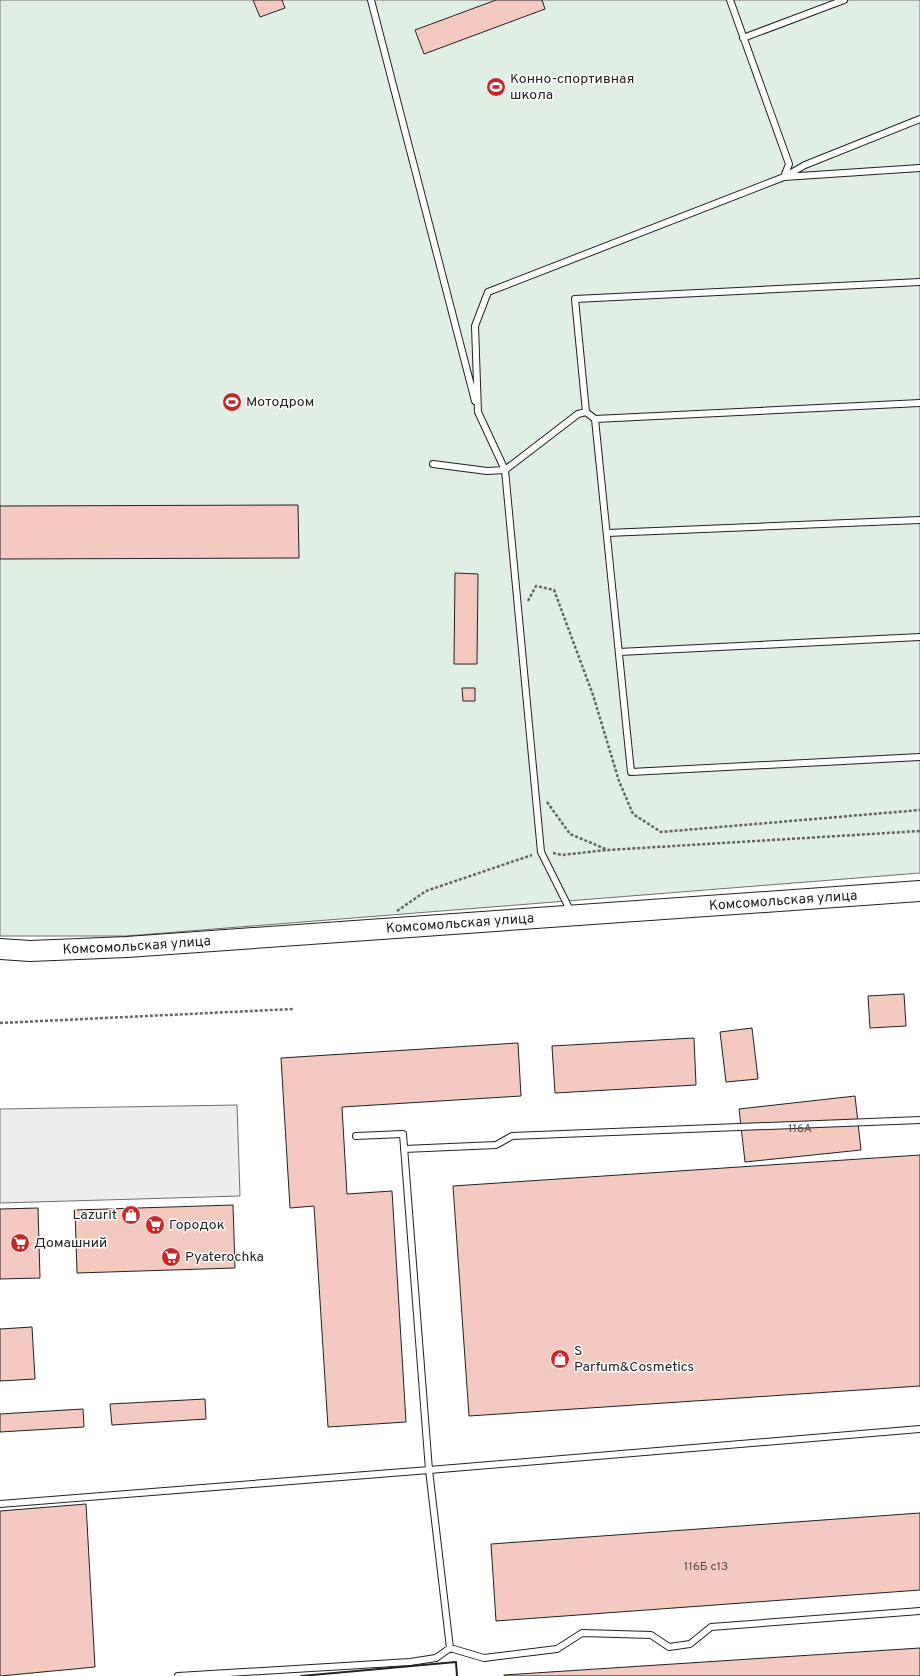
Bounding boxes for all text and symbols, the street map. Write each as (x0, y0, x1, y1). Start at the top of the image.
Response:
place label: Конно-спортивная школа (510, 71, 634, 104)
sports icon: Конно-спортивная школа (485, 76, 507, 98)
sports icon: Мотодром (221, 391, 243, 413)
place label: Мотодром (246, 394, 314, 411)
street label: Комсомольская улица (708, 887, 858, 914)
street label: Комсомольская улица (385, 910, 535, 937)
street label: Комсомольская улица (62, 933, 212, 958)
house number: 116А (788, 1121, 812, 1137)
shop icon: Lazurit (120, 1204, 142, 1226)
place label: Lazurit (73, 1207, 117, 1224)
supermarket icon: Городок (144, 1214, 166, 1236)
place label: Городок (169, 1217, 225, 1234)
supermarket icon: Домашний (9, 1232, 31, 1254)
place label: Домашний (34, 1235, 107, 1252)
supermarket icon: Pyaterochka (160, 1246, 182, 1268)
place label: Pyaterochka (185, 1249, 264, 1266)
place label: S Parfum&Cosmetics (574, 1343, 694, 1376)
shop icon: S Parfum&Cosmetics (549, 1348, 571, 1370)
house number: 116Б с13 (684, 1559, 728, 1575)

